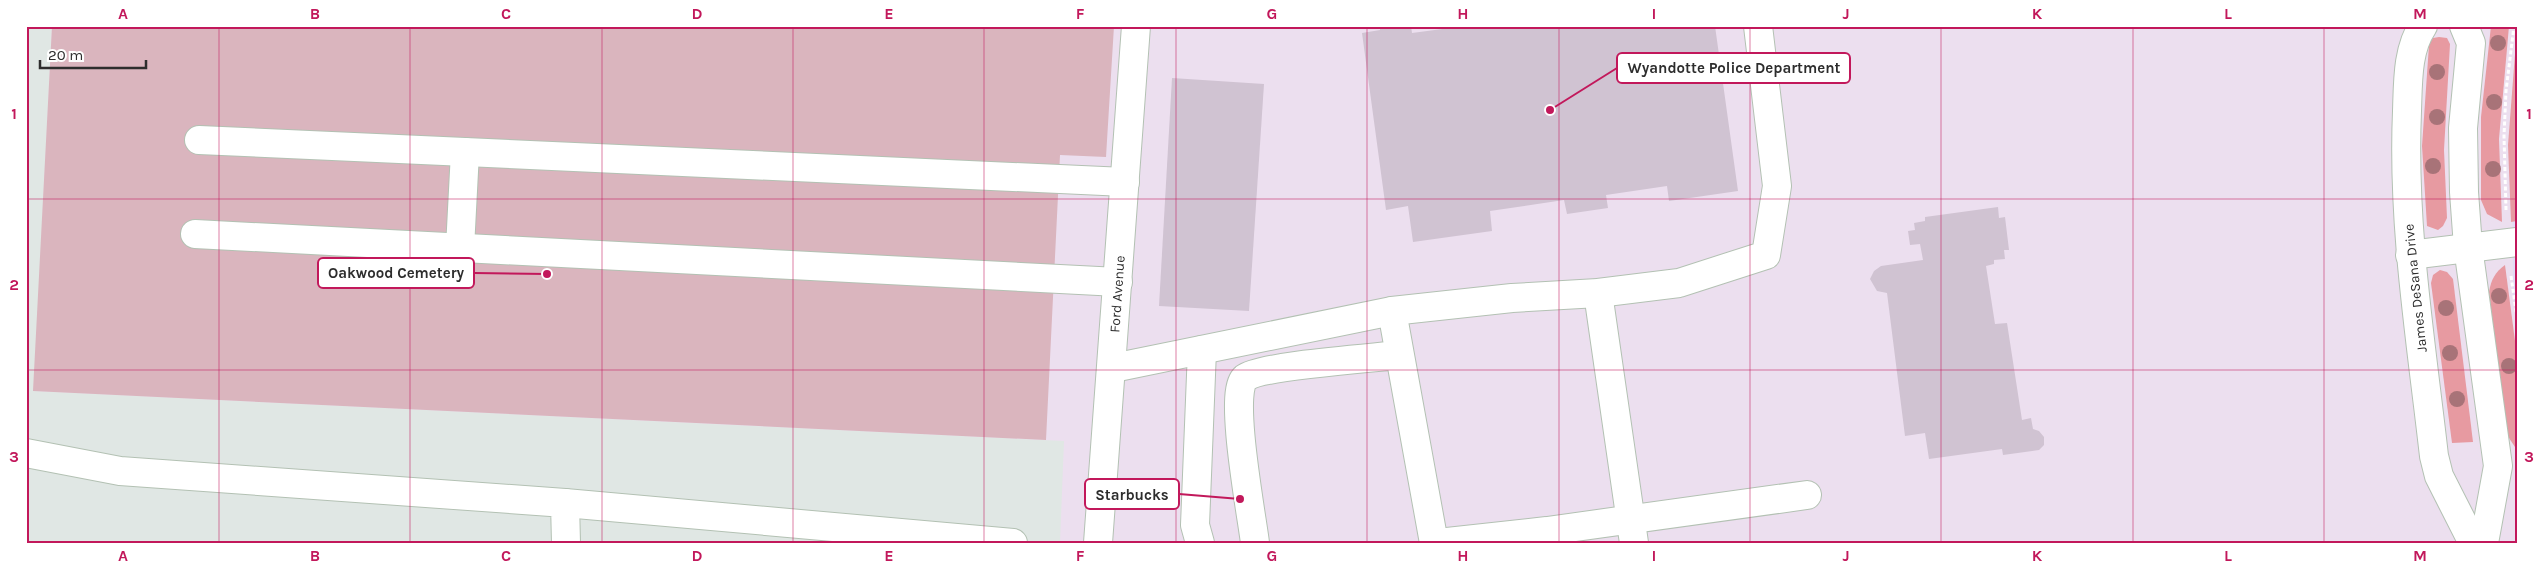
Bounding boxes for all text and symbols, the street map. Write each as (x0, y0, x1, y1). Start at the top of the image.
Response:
text: A (118, 4, 128, 23)
text: B (310, 4, 320, 23)
text: C (501, 4, 511, 23)
text: D (692, 4, 703, 23)
text: E (884, 4, 894, 23)
text: F (1076, 4, 1085, 23)
text: G (1267, 4, 1277, 23)
text: H (1457, 4, 1469, 23)
text: I (1652, 4, 1656, 23)
text: J (1842, 4, 1850, 23)
text: K (2032, 4, 2043, 23)
text: L (2224, 4, 2232, 23)
text: M (2413, 4, 2427, 23)
scale bar (40, 38, 146, 70)
text: 20 m (48, 46, 83, 64)
callout: Wyandotte Police Department (1617, 53, 1850, 83)
text: Wyandotte Police Department (1628, 59, 1841, 77)
text: 1 (11, 104, 17, 123)
text: 1 (2526, 104, 2532, 123)
street label: James DeSana Drive (2400, 223, 2431, 353)
street label: Ford Avenue (1106, 255, 1129, 333)
callout: Oakwood Cemetery (318, 258, 474, 288)
text: Oakwood Cemetery (328, 264, 465, 282)
text: 2 (9, 275, 19, 294)
text: 2 (2524, 275, 2534, 294)
text: 3 (9, 447, 19, 466)
text: 3 (2524, 447, 2534, 466)
callout: Starbucks (1085, 479, 1179, 509)
text: Starbucks (1095, 486, 1169, 504)
text: A (118, 546, 128, 565)
text: B (310, 546, 320, 565)
text: C (501, 546, 511, 565)
text: D (692, 546, 703, 565)
text: E (884, 546, 894, 565)
text: F (1076, 546, 1085, 565)
text: G (1267, 546, 1277, 565)
text: H (1457, 546, 1469, 565)
text: I (1652, 546, 1656, 565)
text: J (1842, 546, 1850, 565)
text: K (2032, 546, 2043, 565)
text: L (2224, 546, 2232, 565)
text: M (2413, 546, 2427, 565)

